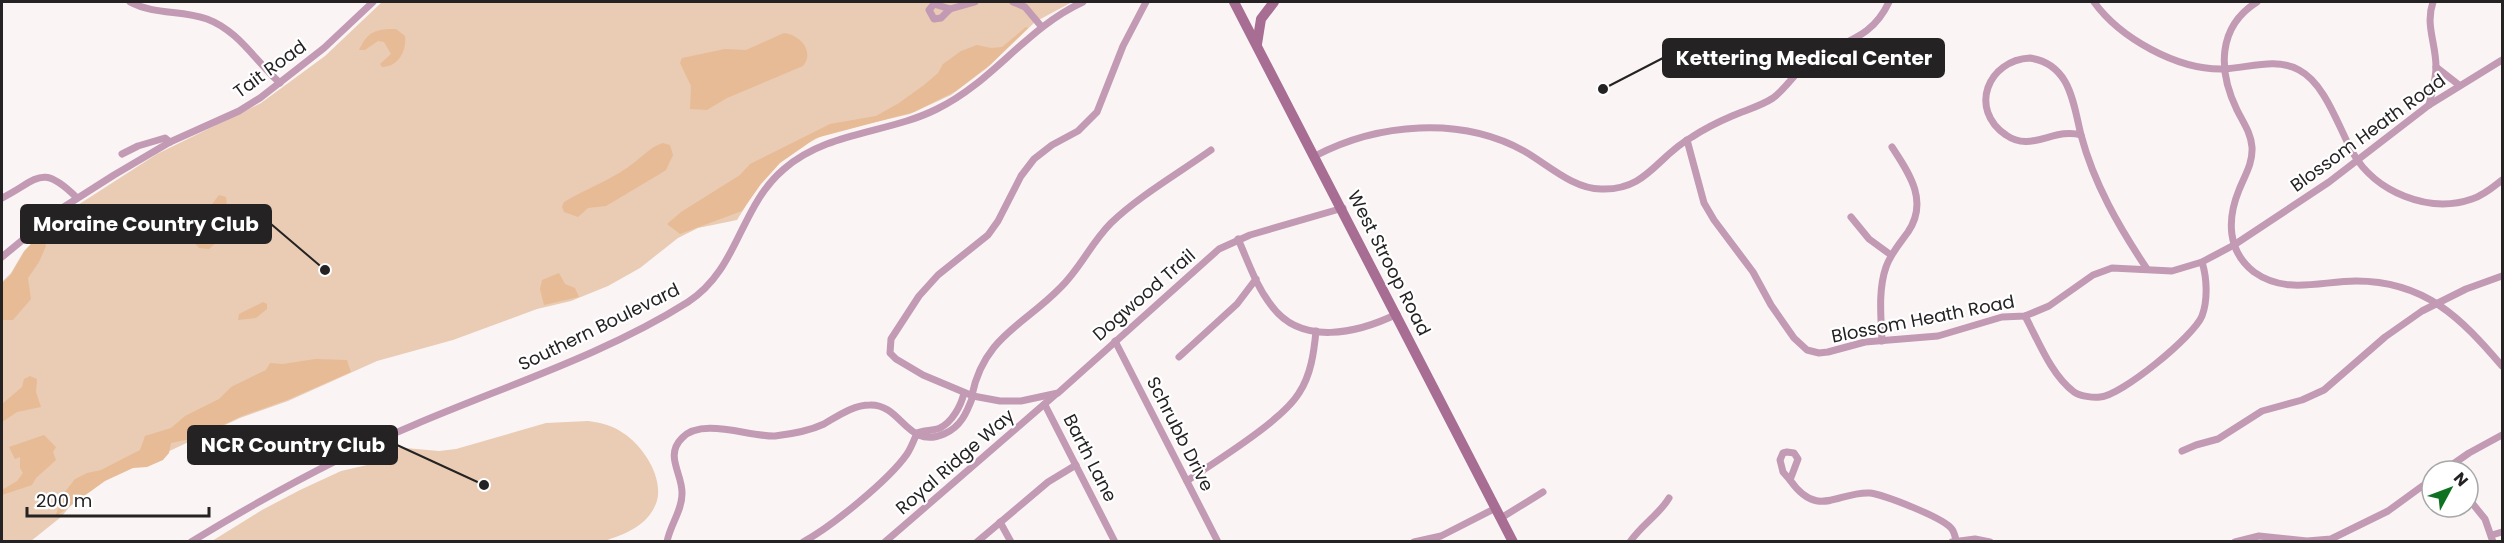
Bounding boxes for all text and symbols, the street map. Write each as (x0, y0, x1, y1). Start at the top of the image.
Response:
street label: Tait Road (228, 34, 311, 104)
callout: Kettering Medical Center (1663, 39, 1944, 77)
text: Kettering Medical Center (1676, 44, 1933, 72)
street label: Blossom Heath Road (2285, 68, 2450, 197)
street label: West Stroop Road (1342, 186, 1437, 340)
callout: Moraine Country Club (21, 205, 271, 243)
text: Moraine Country Club (33, 210, 259, 238)
street label: Dogwood Trail (1087, 243, 1200, 346)
street label: Southern Boulevard (514, 277, 684, 377)
street label: Blossom Heath Road (1829, 288, 2017, 349)
street label: Schrubb Drive (1141, 372, 1220, 495)
street label: Royal Ridge Way (890, 403, 1019, 520)
street label: Barth Lane (1058, 410, 1123, 506)
callout: NCR Country Club (188, 426, 397, 464)
text: NCR Country Club (201, 431, 386, 459)
north arrow (2420, 459, 2480, 519)
text: N (2448, 467, 2474, 492)
scale bar (27, 480, 208, 518)
text: 200 m (36, 488, 92, 513)

